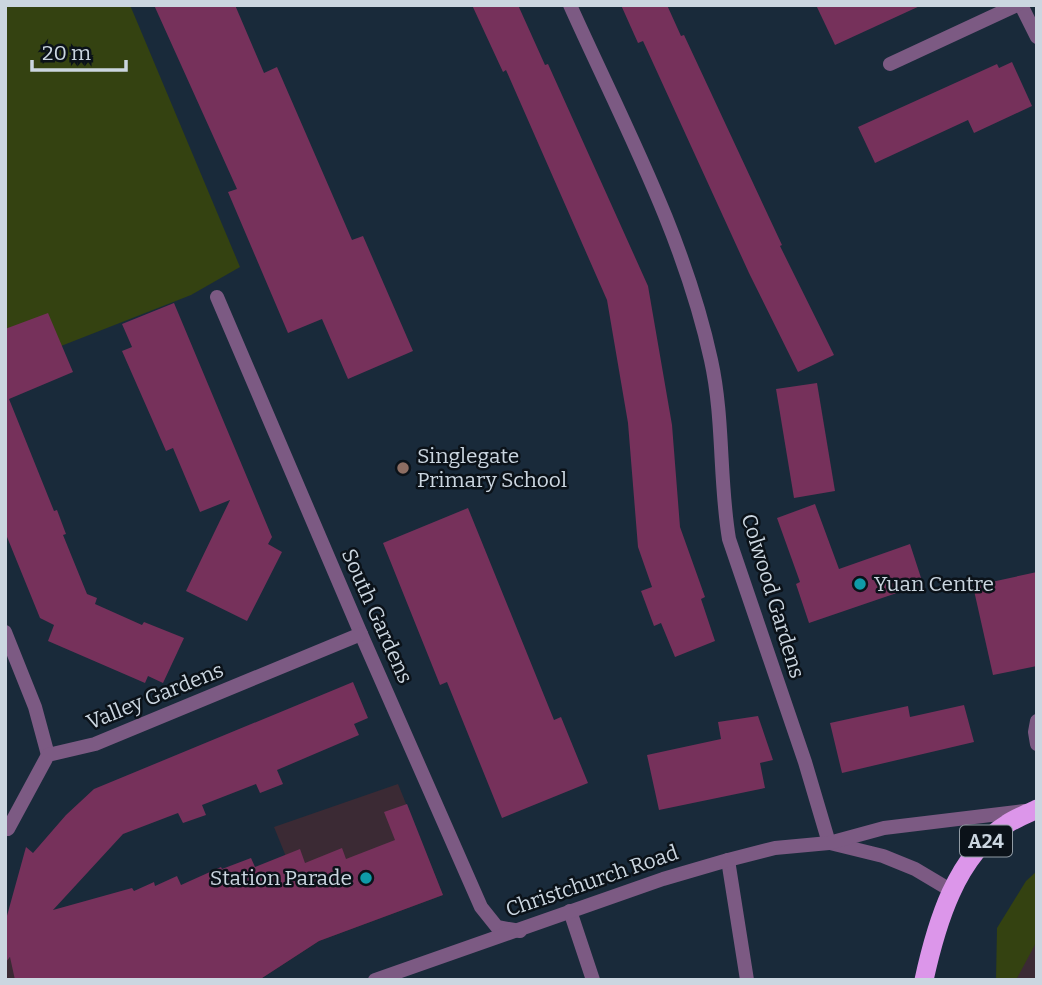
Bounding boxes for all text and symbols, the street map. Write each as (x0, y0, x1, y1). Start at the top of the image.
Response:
scale bar (32, 28, 126, 72)
text: 20 m (42, 40, 91, 66)
place label: Singlegate Primary School (417, 443, 567, 493)
marker: Singlegate Primary School (395, 460, 411, 476)
street label: Colwood Gardens (736, 511, 810, 681)
street label: South Gardens (336, 545, 418, 687)
place label: Yuan Centre (874, 571, 994, 597)
marker: Yuan Centre (852, 576, 868, 592)
street label: Valley Gardens (83, 657, 227, 735)
road number: A24 (960, 826, 1012, 856)
street label: Christchurch Road (502, 839, 682, 923)
place label: Station Parade (210, 865, 352, 891)
marker: Station Parade (358, 870, 374, 886)

